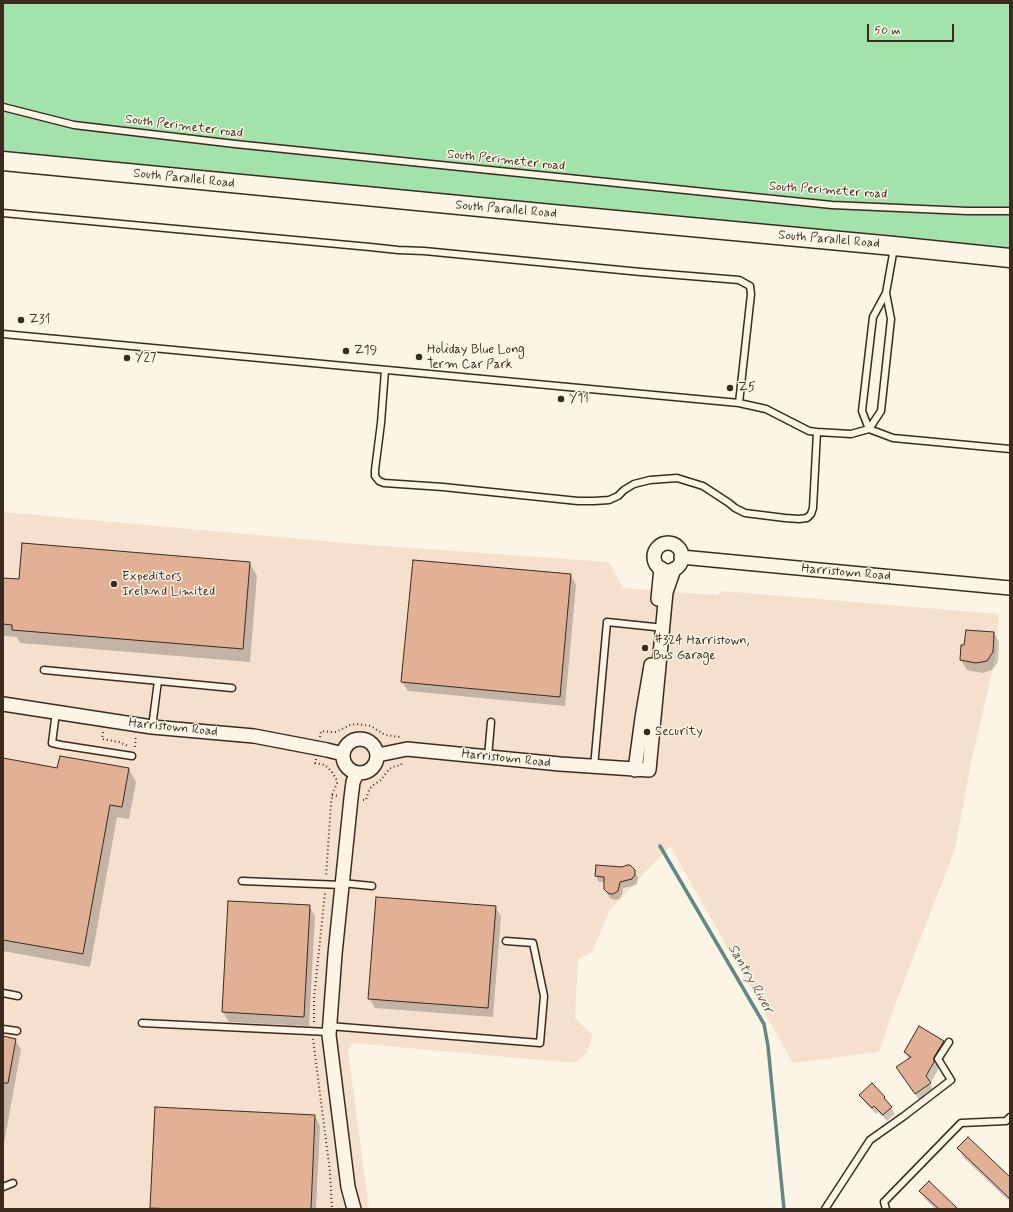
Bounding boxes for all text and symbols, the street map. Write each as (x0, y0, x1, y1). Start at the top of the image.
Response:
scale bar (869, 16, 956, 42)
text: 50 m (874, 23, 901, 39)
street label: South Perimeter road (124, 112, 244, 142)
street label: South Perimeter road (446, 147, 566, 175)
street label: South Parallel Road (133, 166, 235, 192)
street label: South Perimeter road (768, 179, 888, 203)
street label: South Parallel Road (455, 198, 557, 222)
street label: South Parallel Road (778, 228, 880, 252)
place label: Z31 (29, 312, 50, 328)
marker: Z31 (16, 315, 26, 325)
place label: Holiday Blue Long Term Car Park (427, 342, 525, 373)
place label: Z19 (354, 343, 377, 359)
marker: Z19 (341, 346, 351, 356)
place label: Y27 (135, 350, 156, 366)
marker: Holiday Blue Long Term Car Park (414, 352, 424, 362)
marker: Y27 (122, 353, 132, 363)
place label: Z5 (738, 380, 756, 396)
marker: Z5 (725, 383, 735, 393)
place label: Y11 (569, 391, 589, 407)
marker: Y11 (556, 394, 566, 404)
street label: Harristown Road (801, 561, 891, 585)
place label: Expeditors Ireland Limited (122, 569, 215, 600)
marker: Expeditors Ireland Limited (109, 579, 119, 589)
place label: #324 Harristown, Bus Garage (653, 633, 749, 664)
marker: #324 Harristown, Bus Garage (640, 643, 650, 653)
street label: Harristown Road (128, 716, 218, 740)
place label: Security (655, 724, 703, 740)
marker: Security (642, 727, 652, 737)
street label: Harristown Road (461, 747, 551, 771)
water label: Santry River (723, 941, 777, 1017)

